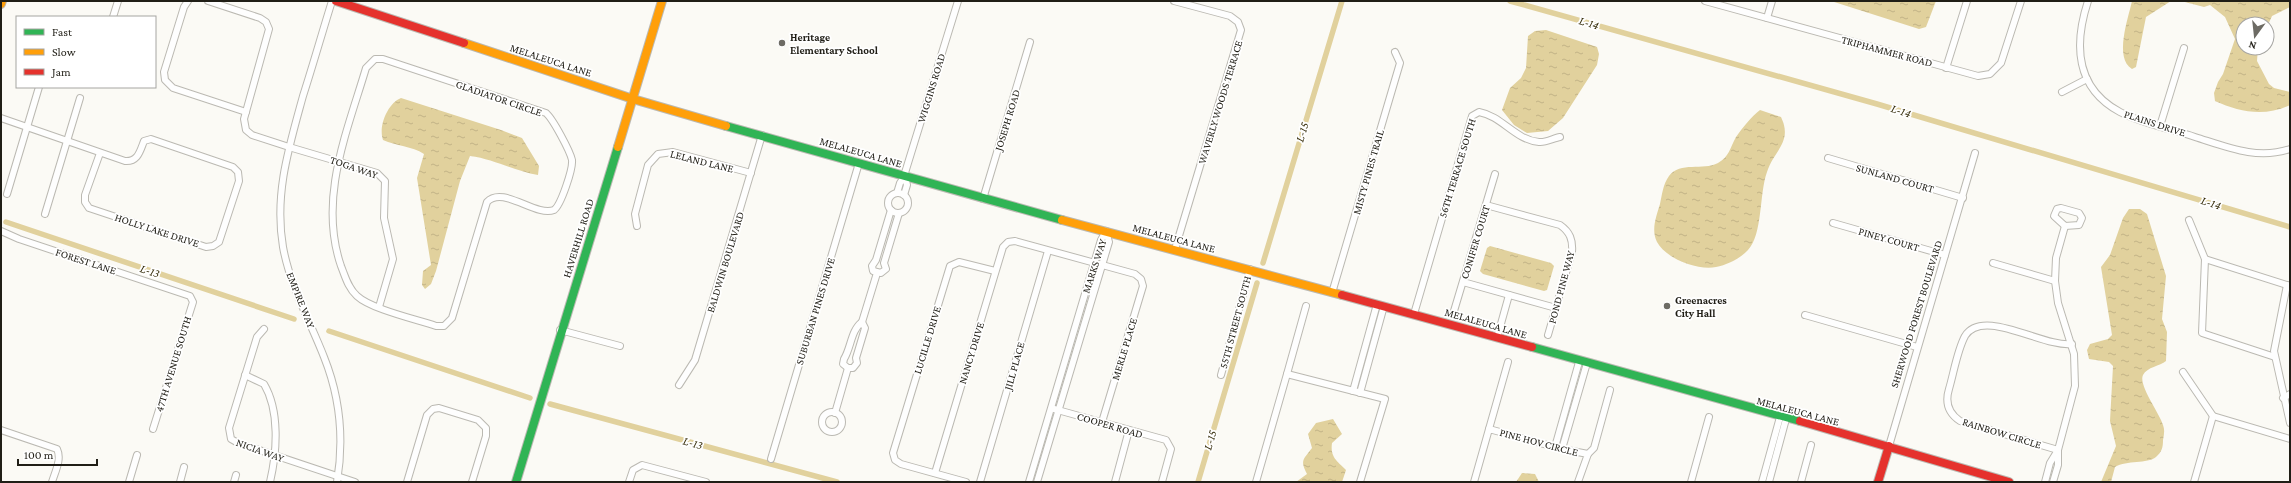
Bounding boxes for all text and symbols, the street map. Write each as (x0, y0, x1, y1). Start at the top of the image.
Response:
water label: L-14 (1577, 13, 1601, 33)
legend (16, 16, 156, 88)
north arrow (2235, 16, 2275, 56)
text: Fast (52, 25, 73, 39)
place label: Heritage Elementary School (790, 31, 879, 56)
street label: TRIPHAMMER ROAD (1840, 33, 1934, 69)
marker: Heritage Elementary School (777, 38, 787, 48)
street label: WAVERLY WOODS TERRACE (1195, 39, 1245, 165)
text: N (2247, 39, 2258, 52)
street label: MELALEUCA LANE (509, 41, 593, 79)
text: Slow (52, 45, 76, 59)
street label: WIGGINS ROAD (915, 52, 947, 124)
text: Jam (51, 65, 71, 79)
street label: GLADIATOR CIRCLE (454, 78, 544, 118)
street label: JOSEPH ROAD (992, 88, 1023, 153)
water label: L-14 (1889, 101, 1913, 121)
street label: PLAINS DRIVE (2123, 107, 2187, 139)
street label: 56TH TERRACE SOUTH (1436, 117, 1478, 219)
water label: L-15 (1292, 120, 1312, 144)
street label: MISTY PINES TRAIL (1350, 128, 1386, 216)
street label: MELALEUCA LANE (818, 135, 904, 169)
street label: LELAND LANE (669, 147, 735, 175)
street label: TOGA WAY (328, 153, 380, 181)
street label: SUNLAND COURT (1855, 161, 1935, 195)
water label: L-14 (2199, 193, 2223, 213)
street label: HAVERHILL ROAD (560, 197, 596, 279)
street label: CONIFER COURT (1458, 204, 1492, 280)
street label: BALDWIN BOULEVARD (704, 210, 746, 314)
street label: HOLLY LAKE DRIVE (113, 211, 201, 249)
street label: MELALEUCA LANE (1131, 221, 1217, 255)
street label: PINEY COURT (1857, 225, 1921, 253)
street label: MARKS WAY (1080, 237, 1108, 295)
street label: SHERWOOD FOREST BOULEVARD (1888, 239, 1944, 389)
street label: FOREST LANE (54, 246, 118, 276)
street label: POND PINE WAY (1546, 249, 1577, 325)
street label: SUBURBAN PINES DRIVE (793, 256, 837, 366)
water label: L-13 (138, 261, 162, 281)
street label: EMPIRE WAY (284, 270, 318, 330)
street label: 55TH STREET SOUTH (1217, 274, 1253, 370)
place label: Greenacres City Hall (1675, 294, 1727, 319)
marker: Greenacres City Hall (1662, 301, 1672, 311)
street label: LUCILLE DRIVE (911, 305, 943, 375)
street label: MELALEUCA LANE (1443, 306, 1529, 340)
street label: 47TH AVENUE SOUTH (153, 315, 193, 413)
street label: MERLE PLACE (1109, 316, 1139, 382)
street label: NANCY DRIVE (956, 321, 986, 385)
street label: JILL PLACE (1001, 341, 1028, 393)
street label: MELALEUCA LANE (1755, 394, 1841, 428)
street label: COOPER ROAD (1076, 410, 1144, 440)
street label: RAINBOW CIRCLE (1961, 415, 2043, 451)
street label: PINE HOV CIRCLE (1498, 426, 1580, 458)
water label: L-15 (1201, 428, 1220, 451)
water label: L-13 (682, 434, 705, 452)
street label: NICIA WAY (234, 436, 286, 464)
scale bar (18, 441, 97, 467)
text: 100 m (24, 448, 54, 462)

